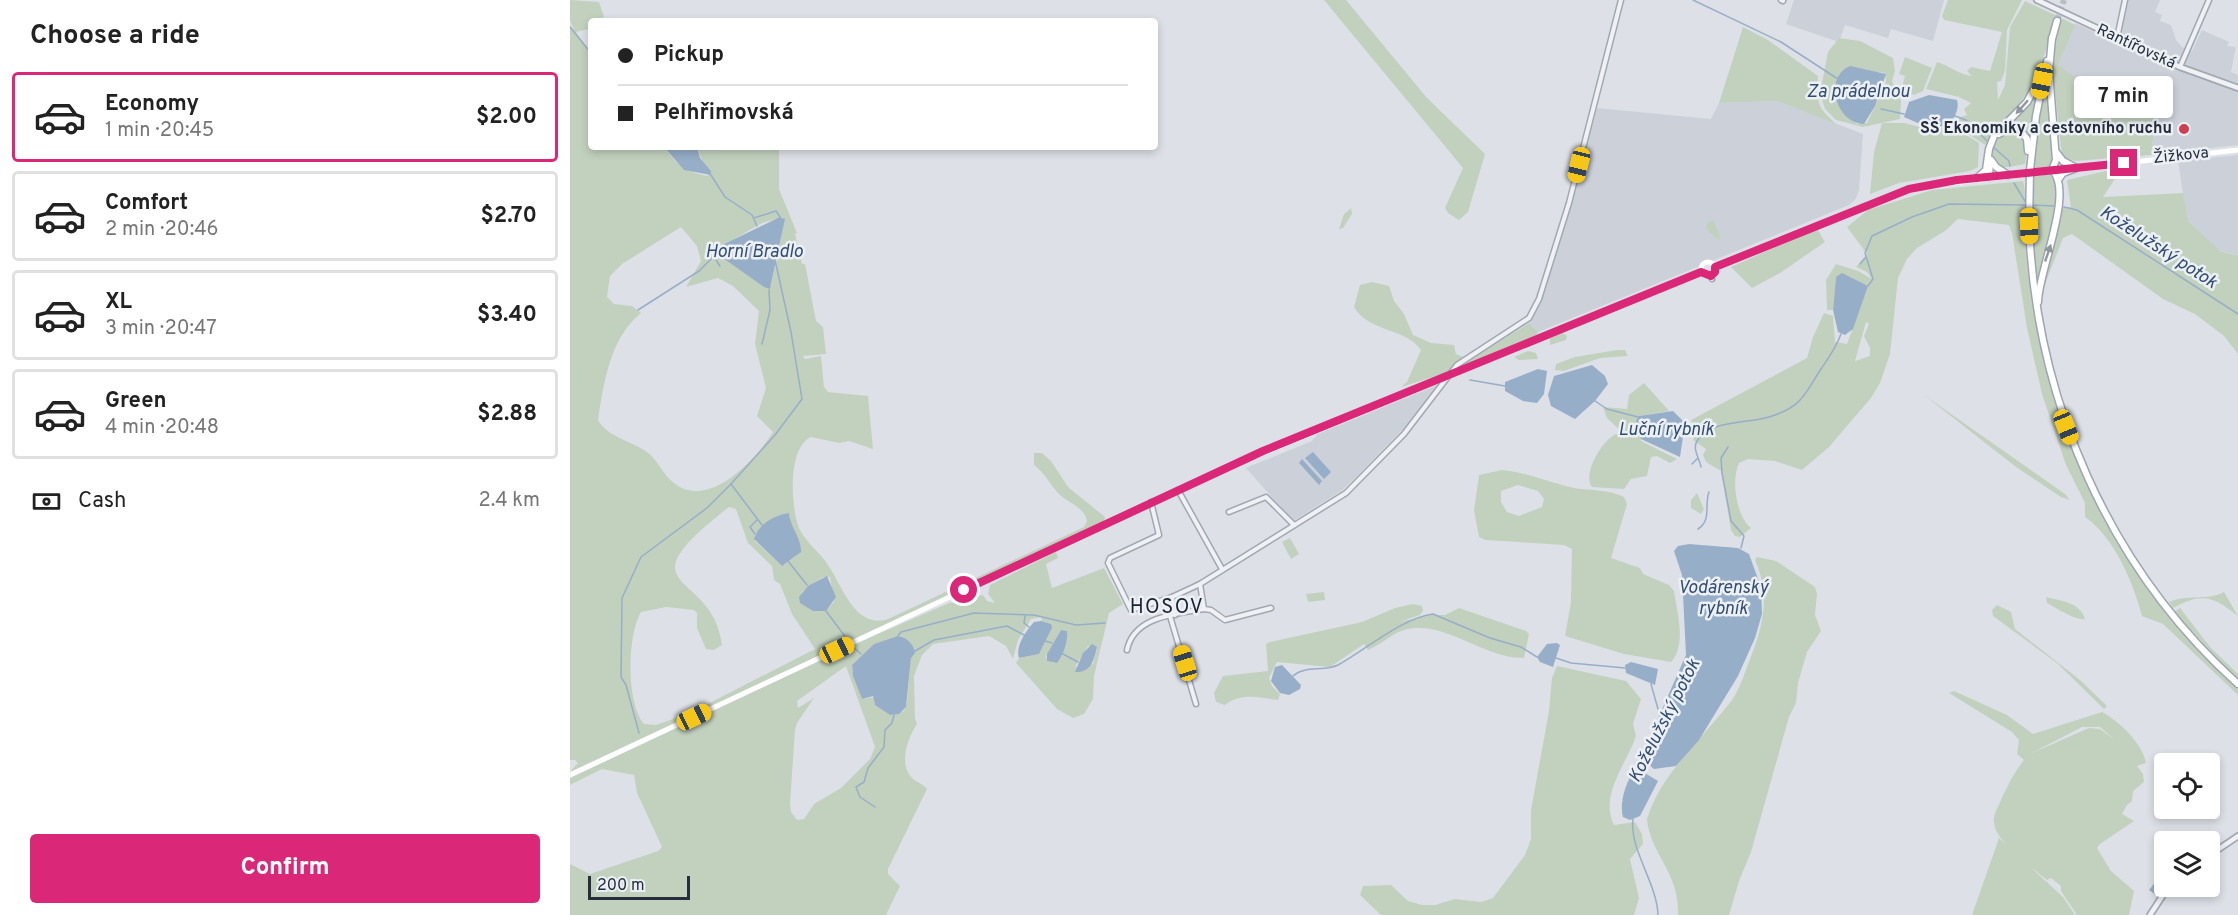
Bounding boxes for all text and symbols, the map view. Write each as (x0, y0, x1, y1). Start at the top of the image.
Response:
text: Choose a ride (30, 19, 200, 53)
street label: Rantířovská (2093, 20, 2179, 74)
text: Pickup (654, 42, 724, 69)
car (2030, 62, 2054, 100)
callout: 7 min (2074, 76, 2174, 118)
water label: Za prádelnou (1806, 81, 1910, 104)
text: 7 min (2098, 84, 2149, 110)
icon: car (33, 90, 87, 144)
text: Economy (105, 91, 199, 118)
one-way arrow (2015, 99, 2029, 114)
text: Pelhřimovská (654, 100, 794, 127)
text: $2.00 (476, 104, 537, 131)
place label: SŠ Ekonomiky a cestovního ruchu (1920, 117, 2172, 139)
text: 1 min · 20:45 (105, 118, 214, 144)
marker: SŠ Ekonomiky a cestovního ruchu (2177, 122, 2191, 136)
street label: Žižkova (2152, 141, 2210, 169)
car (1566, 145, 1592, 185)
route end (2110, 149, 2137, 176)
icon: car (33, 189, 87, 243)
text: Comfort (105, 190, 188, 217)
water label: Koželužský potok (2095, 201, 2222, 295)
text: $2.70 (480, 203, 537, 230)
car (2019, 208, 2039, 244)
text: 2 min · 20:46 (105, 217, 219, 243)
water label: Horní Bradlo (705, 241, 803, 264)
one-way arrow (2044, 244, 2053, 262)
icon: car (33, 288, 87, 342)
text: XL (105, 289, 132, 316)
text: $3.40 (477, 302, 537, 329)
text: 3 min · 20:47 (105, 316, 217, 342)
icon: car (33, 387, 87, 441)
text: Green (105, 388, 167, 415)
text: $2.88 (477, 401, 537, 428)
car (2051, 407, 2081, 447)
text: 4 min · 20:48 (105, 415, 219, 441)
water label: Luční rybník (1618, 419, 1715, 442)
icon: cash (30, 485, 63, 518)
text: Cash (78, 488, 127, 515)
text: 2.4 km (478, 488, 540, 514)
route start (950, 576, 977, 603)
water label: Vodárenský rybník (1678, 577, 1770, 621)
district label: HOSOV (1130, 595, 1204, 621)
car (817, 634, 857, 666)
car (1171, 643, 1199, 683)
water label: Koželužský potok (1624, 654, 1706, 787)
car (674, 701, 714, 733)
map controls (2154, 753, 2220, 897)
button: locate (2154, 753, 2220, 819)
button: layers (2154, 831, 2220, 897)
button: Confirm (30, 834, 540, 903)
scale bar (588, 873, 690, 900)
text: 200 m (597, 876, 645, 896)

